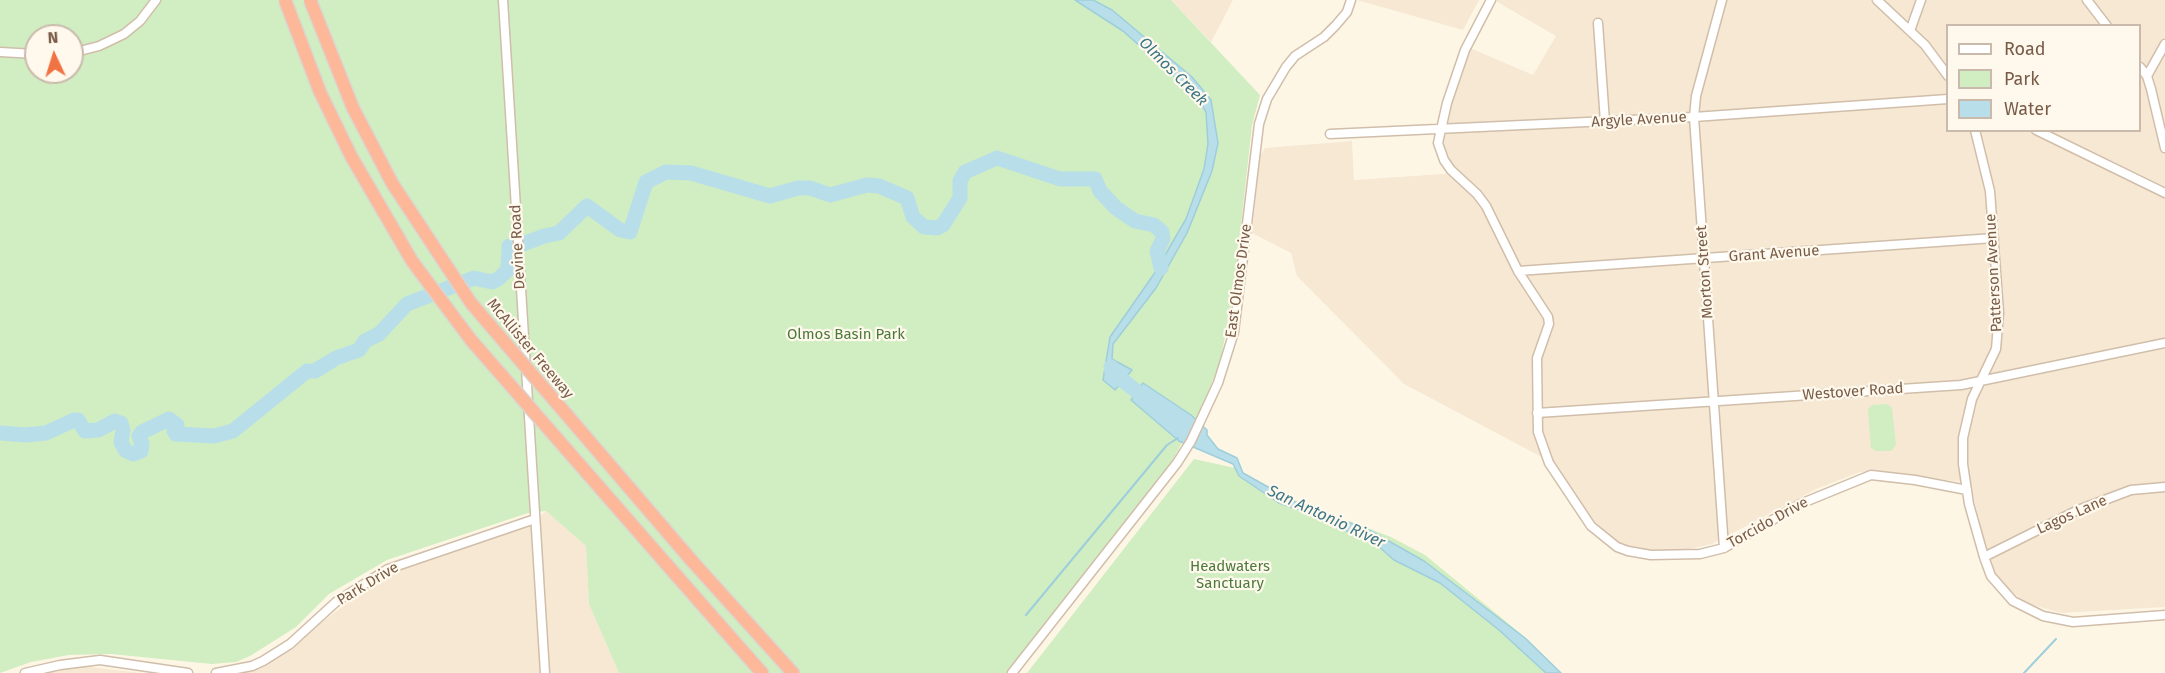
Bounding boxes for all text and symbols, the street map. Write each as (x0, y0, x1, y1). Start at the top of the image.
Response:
north arrow (24, 24, 84, 84)
legend (1946, 24, 2141, 132)
text: N (47, 28, 59, 47)
water label: Olmos Creek (1135, 34, 1211, 110)
text: Road (2004, 38, 2046, 60)
text: Park (2004, 68, 2039, 90)
text: Water (2004, 98, 2051, 120)
street label: Argyle Avenue (1591, 109, 1687, 131)
street label: Devine Road (507, 204, 529, 290)
street label: Patterson Avenue (1982, 213, 2006, 333)
street label: East Olmos Drive (1222, 223, 1256, 339)
street label: Morton Street (1693, 225, 1717, 319)
street label: Grant Avenue (1728, 242, 1820, 266)
street label: McAllister Freeway (483, 295, 577, 403)
park label: Olmos Basin Park (787, 326, 905, 344)
street label: Westover Road (1802, 379, 1904, 405)
water label: San Antonio River (1264, 481, 1388, 553)
street label: Lagos Lane (2034, 492, 2110, 538)
street label: Torcido Drive (1725, 493, 1811, 553)
park label: Headwaters Sanctuary (1190, 558, 1270, 593)
street label: Park Drive (334, 559, 402, 609)

